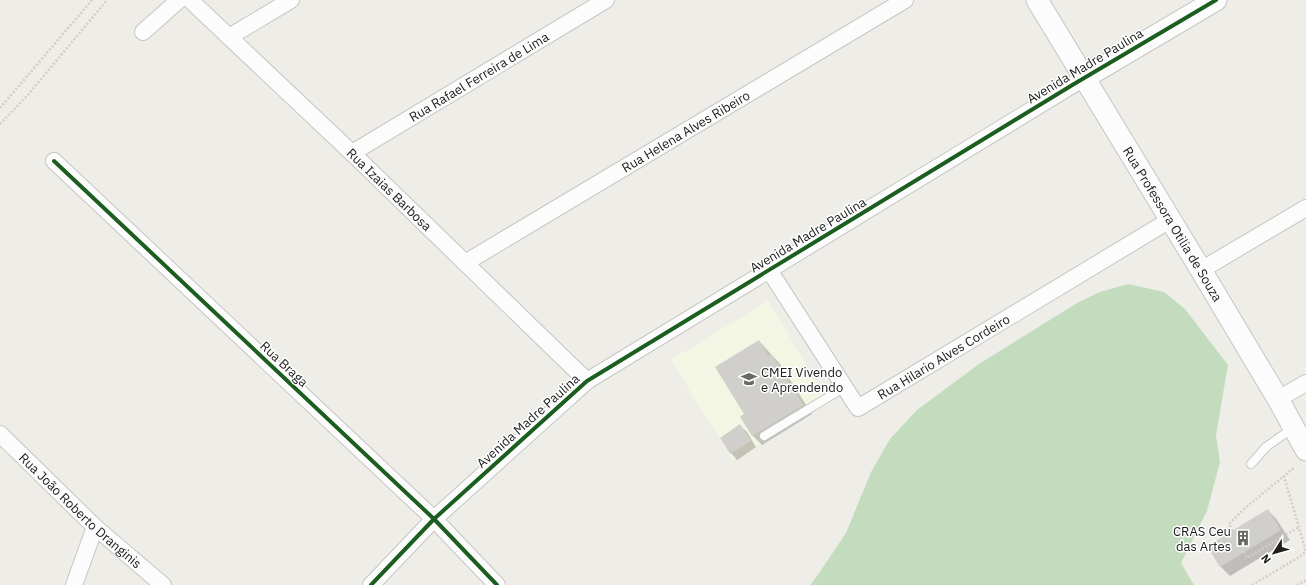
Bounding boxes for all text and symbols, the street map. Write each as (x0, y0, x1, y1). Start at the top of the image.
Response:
street label: Avenida Madre Paulina (1024, 24, 1146, 107)
street label: Rua Rafael Ferreira de Lima (406, 28, 552, 125)
street label: Rua Helena Alves Ribeiro (618, 86, 753, 176)
street label: Rua Professora Otilia de Souza (1119, 143, 1226, 305)
street label: Rua Izaias Barbosa (343, 144, 436, 234)
street label: Avenida Madre Paulina (747, 193, 869, 276)
street label: Rua Hilario Alves Cordeiro (874, 310, 1013, 403)
street label: Rua Braga (256, 337, 312, 391)
place label: CMEI Vivendo e Aprendendo (761, 364, 843, 396)
street label: Avenida Madre Paulina (473, 370, 583, 472)
school or university icon: CMEI Vivendo e Aprendendo (740, 370, 758, 388)
street label: Rua João Roberto Dranginis (16, 449, 145, 572)
place label: CRAS Ceu das Artes (1173, 523, 1231, 555)
building icon: CRAS Ceu das Artes (1234, 529, 1252, 547)
north arrow (1254, 533, 1294, 573)
text: N (1258, 552, 1274, 566)

